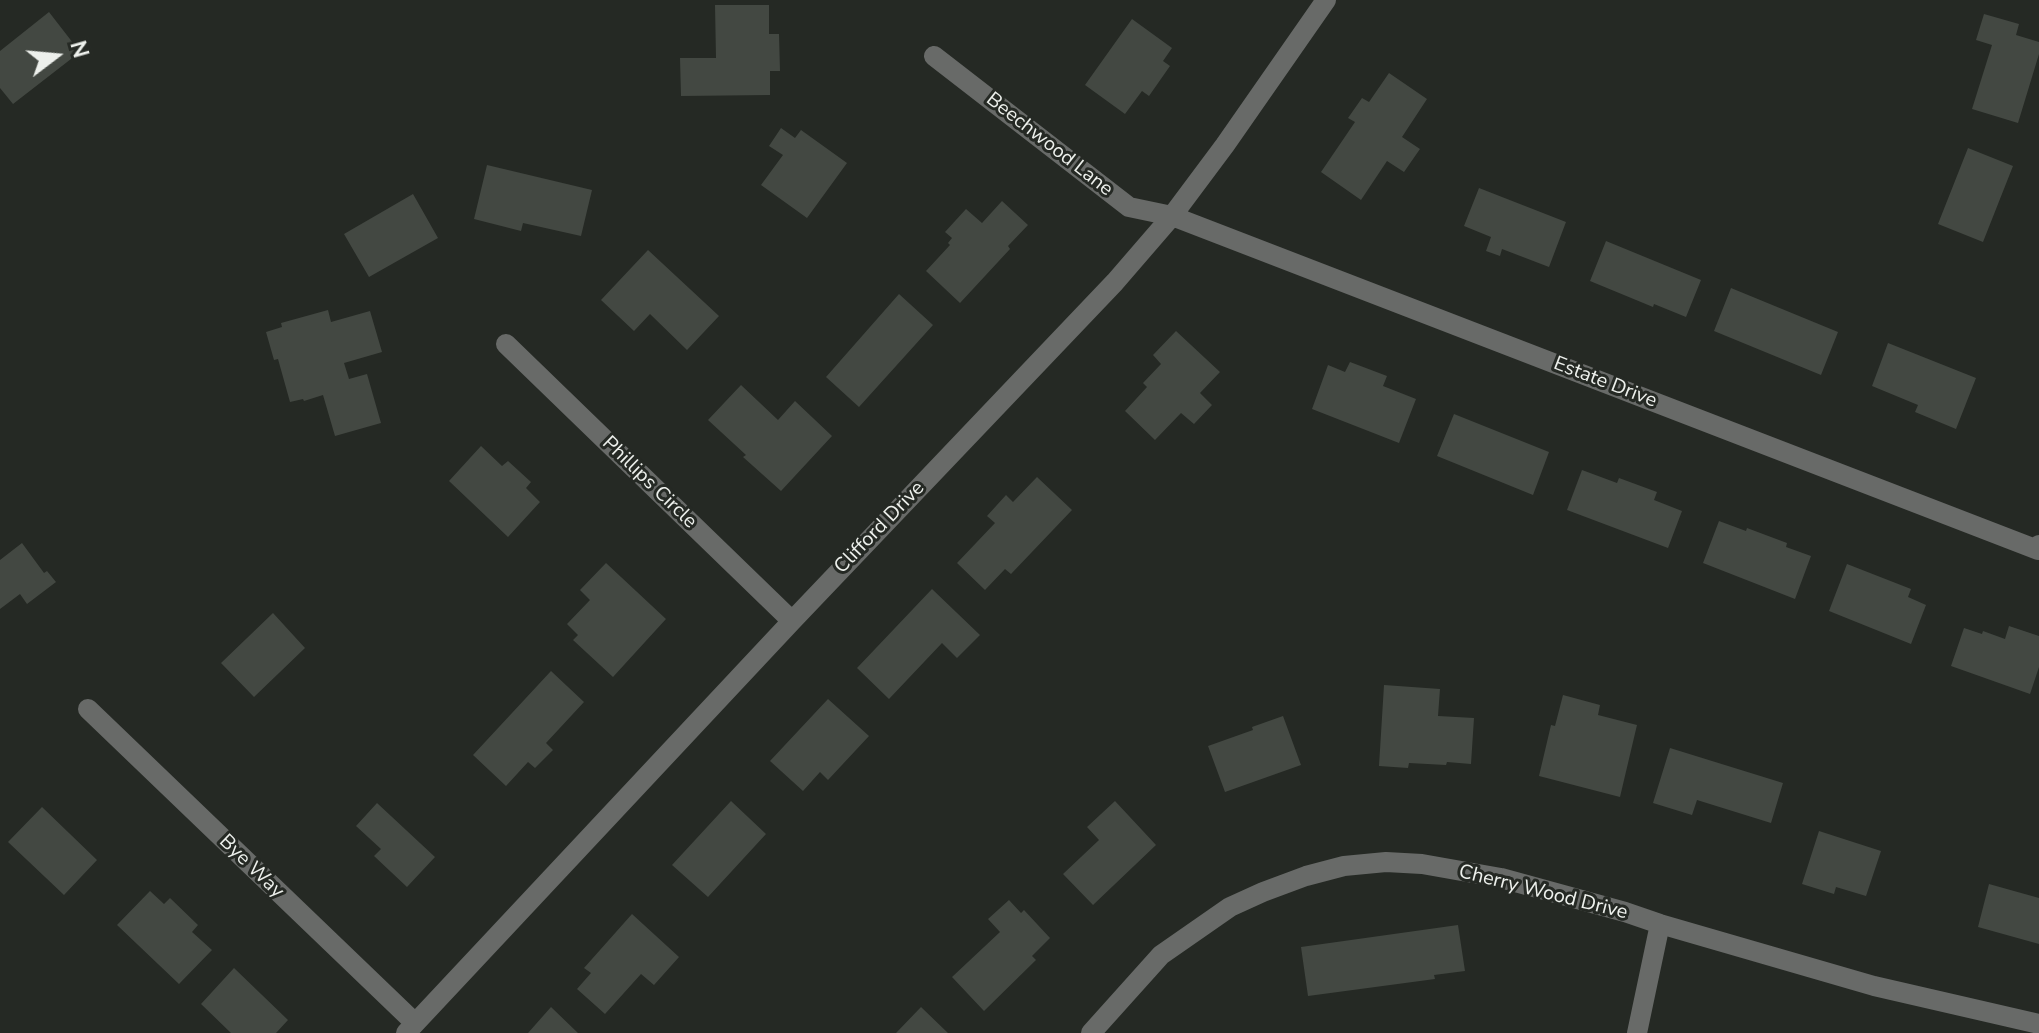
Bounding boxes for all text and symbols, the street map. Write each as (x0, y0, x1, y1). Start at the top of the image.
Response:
north arrow (16, 16, 96, 96)
text: N (62, 37, 96, 61)
street label: Beechwood Lane (981, 88, 1117, 202)
street label: Estate Drive (1550, 352, 1660, 414)
street label: Phillips Circle (597, 432, 701, 534)
street label: Clifford Drive (830, 477, 930, 579)
street label: Bye Way (213, 830, 289, 904)
street label: Cherry Wood Drive (1456, 860, 1630, 926)

